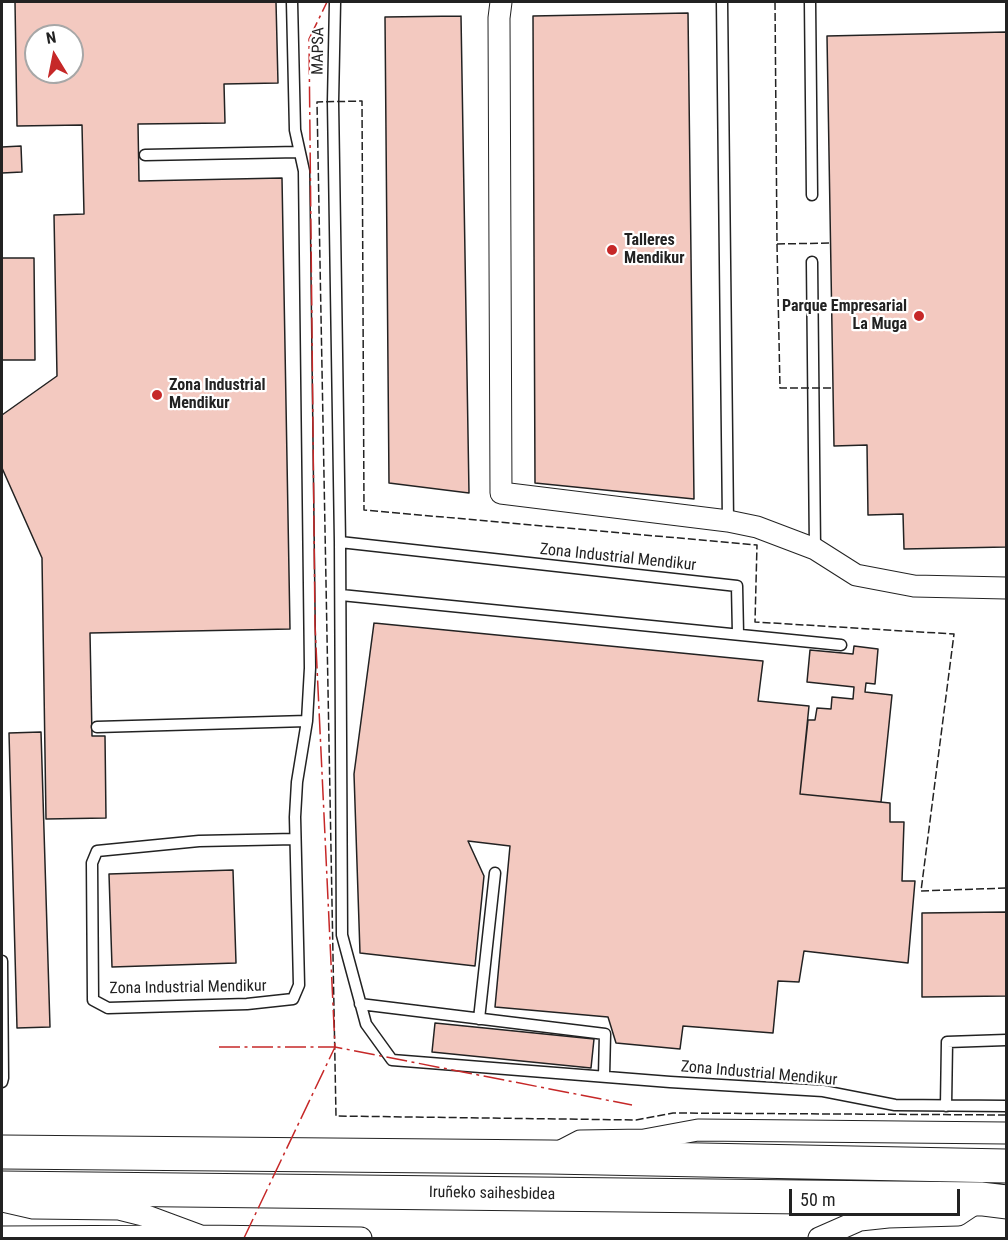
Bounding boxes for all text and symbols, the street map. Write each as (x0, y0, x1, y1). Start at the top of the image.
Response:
north arrow (24, 24, 84, 84)
street label: MAPSA (309, 27, 329, 75)
text: N (45, 28, 58, 48)
place label: Talleres Mendikur (624, 231, 684, 269)
marker: Talleres Mendikur (605, 243, 619, 257)
place label: Parque Empresarial La Muga (782, 297, 907, 335)
marker: Parque Empresarial La Muga (912, 309, 926, 323)
place label: Zona Industrial Mendikur (169, 376, 265, 414)
marker: Zona Industrial Mendikur (150, 388, 164, 402)
street label: Zona Industrial Mendikur (539, 540, 697, 576)
street label: Zona Industrial Mendikur (109, 977, 267, 999)
street label: Zona Industrial Mendikur (680, 1058, 838, 1090)
scale bar (792, 1177, 963, 1215)
street label: Iruñeko saihesbidea (429, 1183, 555, 1205)
text: 50 m (800, 1189, 835, 1210)

